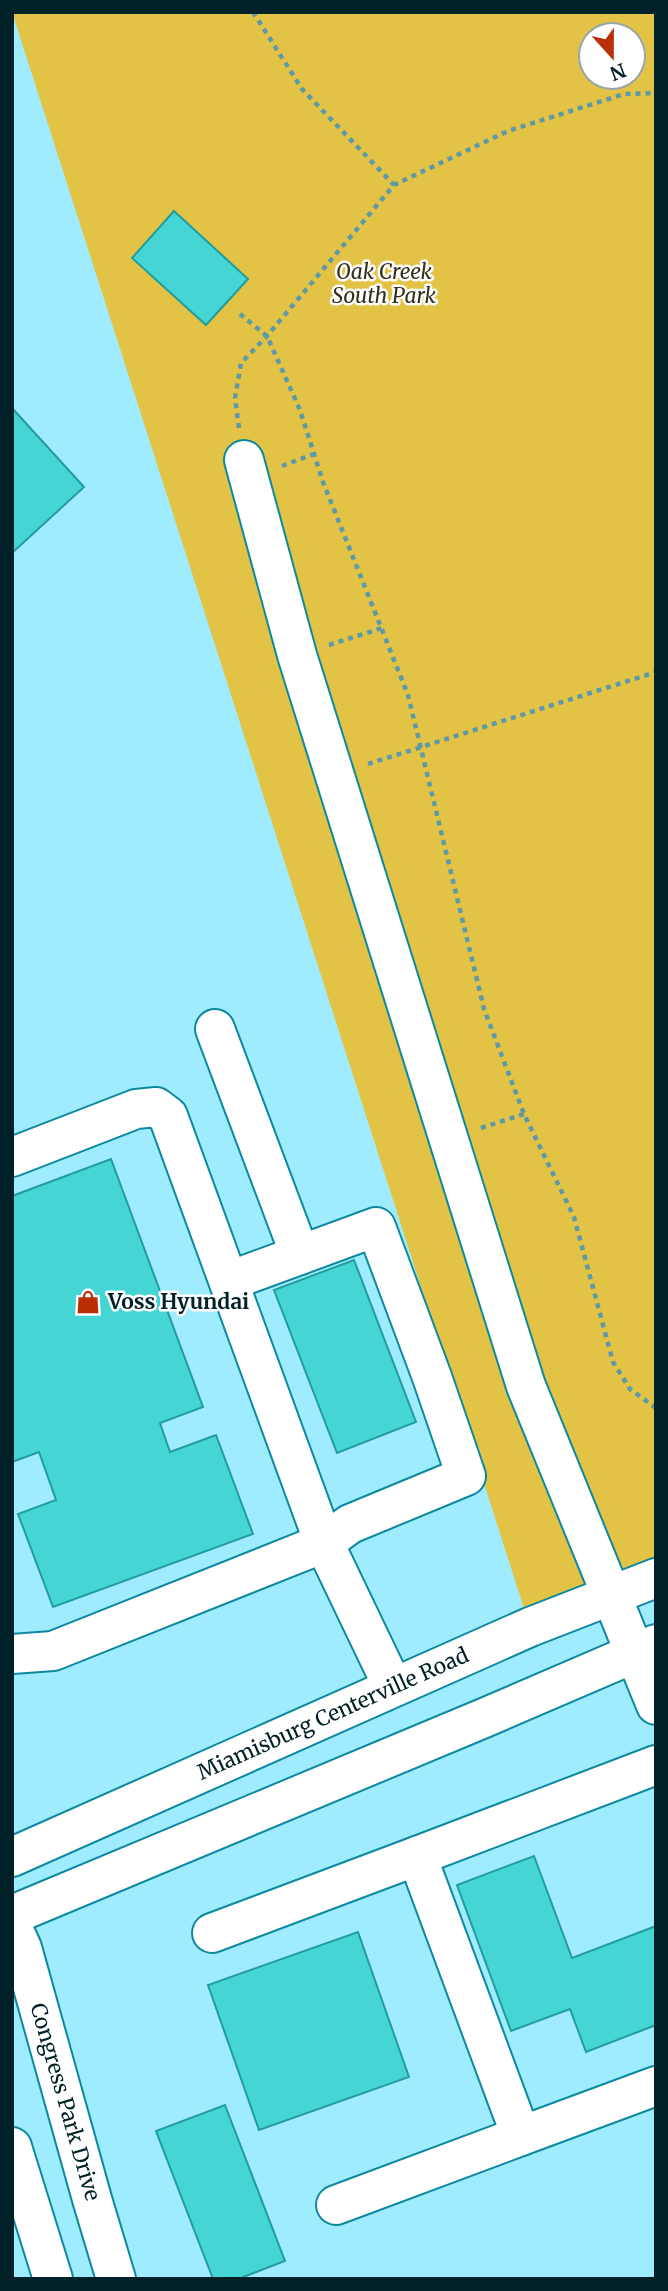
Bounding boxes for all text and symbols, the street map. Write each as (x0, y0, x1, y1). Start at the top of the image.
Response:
north arrow (577, 21, 647, 91)
text: N (607, 58, 629, 86)
park label: Oak Creek South Park (332, 258, 437, 309)
shop icon: Voss Hyundai (74, 1288, 102, 1316)
place label: Voss Hyundai (107, 1288, 249, 1315)
street label: Miamisburg Centerville Road (193, 1641, 473, 1786)
street label: Congress Park Drive (24, 2000, 107, 2204)

